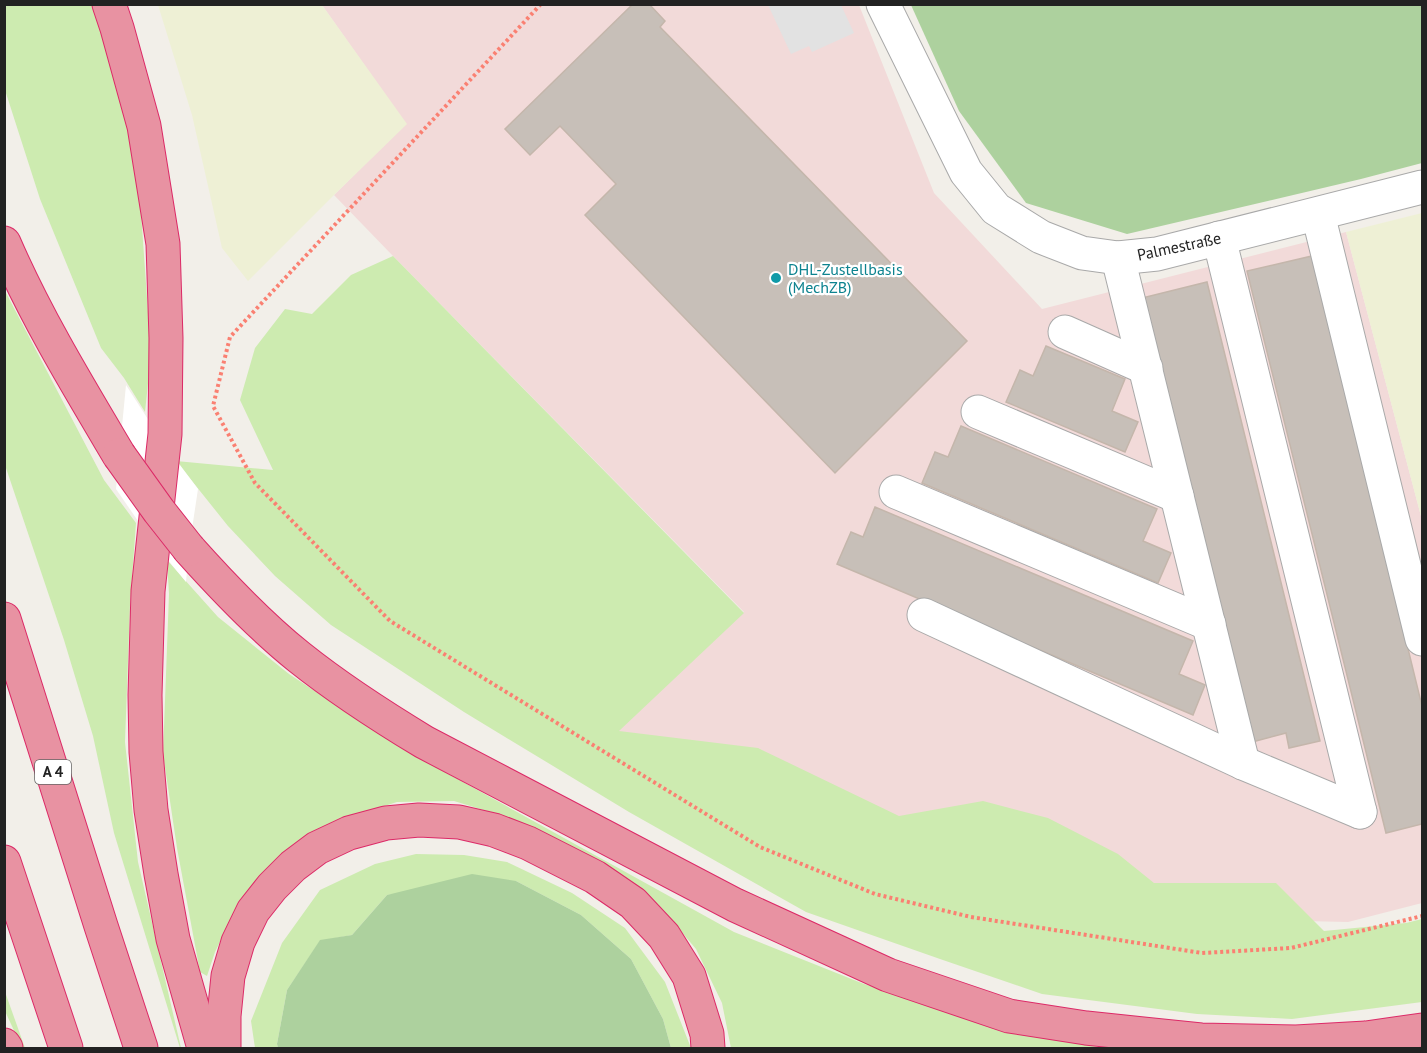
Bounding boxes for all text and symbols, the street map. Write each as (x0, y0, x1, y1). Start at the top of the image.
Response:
street label: Palmestraße (1135, 227, 1223, 265)
place label: DHL-Zustellbasis (MechZB) (788, 259, 903, 297)
marker: DHL-Zustellbasis (MechZB) (769, 271, 783, 285)
road number: A 4 (35, 760, 71, 784)

